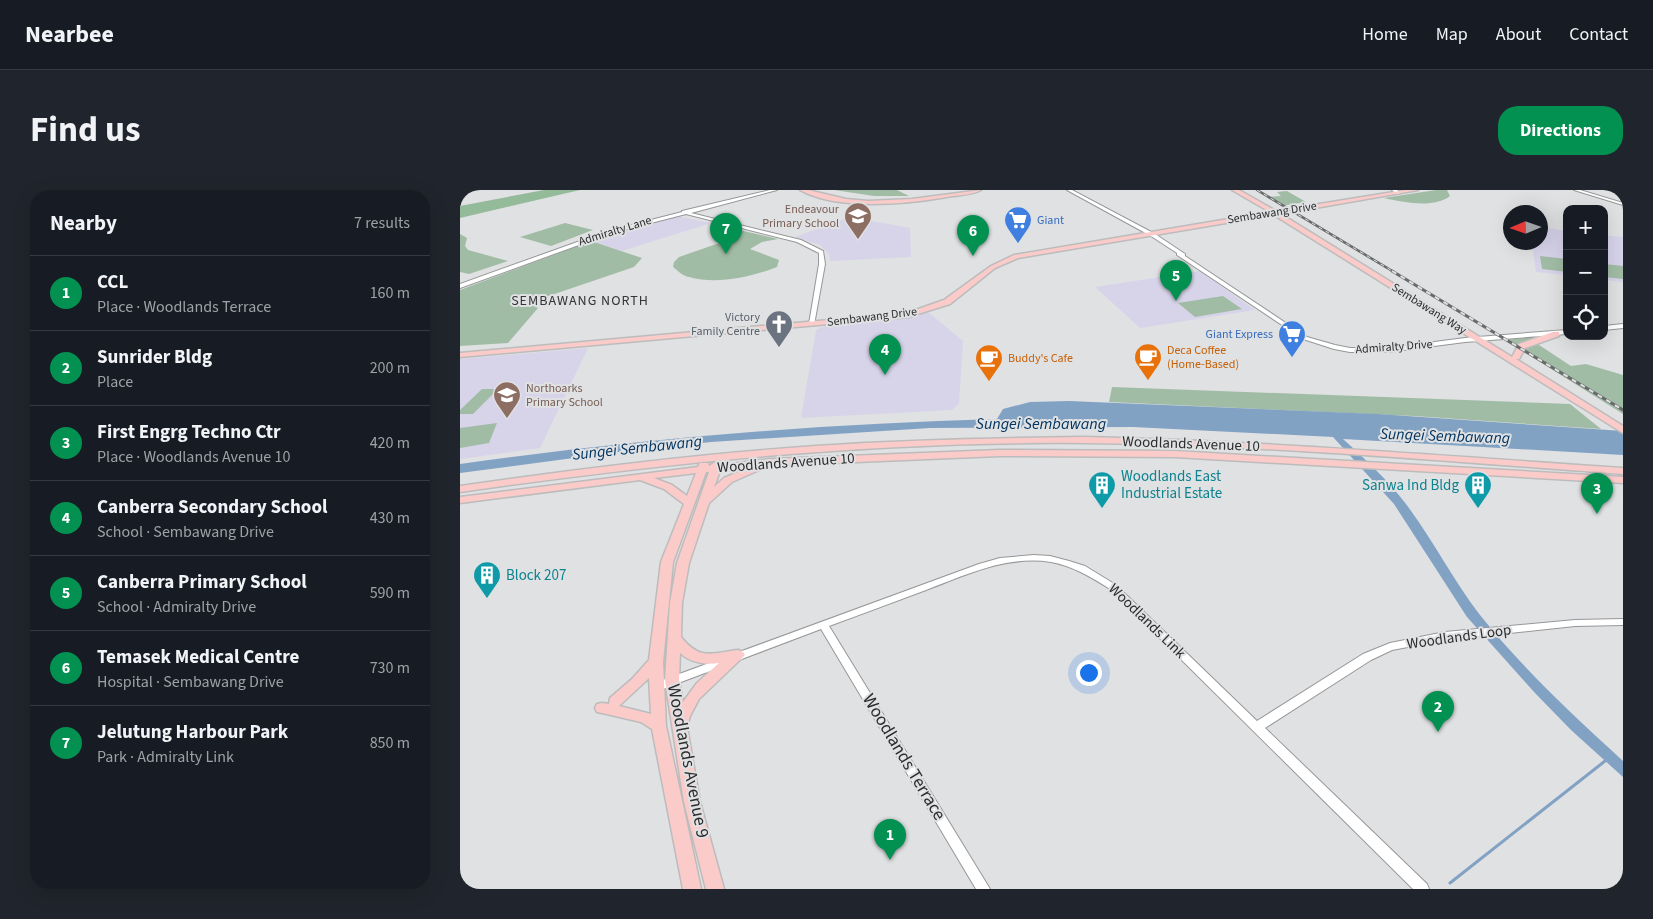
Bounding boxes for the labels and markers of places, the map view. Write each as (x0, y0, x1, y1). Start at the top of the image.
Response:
place label: Endeavour Primary School (762, 201, 840, 232)
school or university icon: Endeavour Primary School (843, 201, 873, 240)
supermarket icon: Giant (1003, 205, 1033, 244)
place label: Giant (1037, 212, 1064, 229)
pin: 7 (710, 213, 742, 254)
pin: 6 (957, 215, 989, 256)
pin: 5 (1160, 260, 1192, 301)
place label: Victory Family Centre (691, 309, 760, 340)
church icon: Victory Family Centre (764, 309, 794, 348)
supermarket icon: Giant Express (1277, 319, 1307, 358)
place label: Giant Express (1206, 326, 1273, 343)
pin: 4 (869, 334, 901, 375)
cafe icon: Deca Coffee (Home-Based) (1133, 342, 1163, 381)
place label: Deca Coffee (Home-Based) (1167, 342, 1239, 373)
cafe icon: Buddy's Cafe (974, 343, 1004, 382)
place label: Buddy's Cafe (1008, 350, 1073, 367)
school or university icon: Northoarks Primary School (492, 380, 522, 419)
place label: Northoarks Primary School (526, 380, 603, 411)
place label: Woodlands East Industrial Estate (1121, 466, 1222, 504)
building icon: Woodlands East Industrial Estate (1087, 470, 1117, 509)
building icon: Sanwa Ind Bldg (1463, 470, 1493, 509)
pin: 3 (1581, 473, 1613, 514)
place label: Sanwa Ind Bldg (1362, 475, 1459, 496)
building icon: Block 207 (472, 560, 502, 599)
place label: Block 207 (506, 565, 566, 586)
pin: 2 (1422, 691, 1454, 732)
pin: 1 (874, 819, 906, 860)

